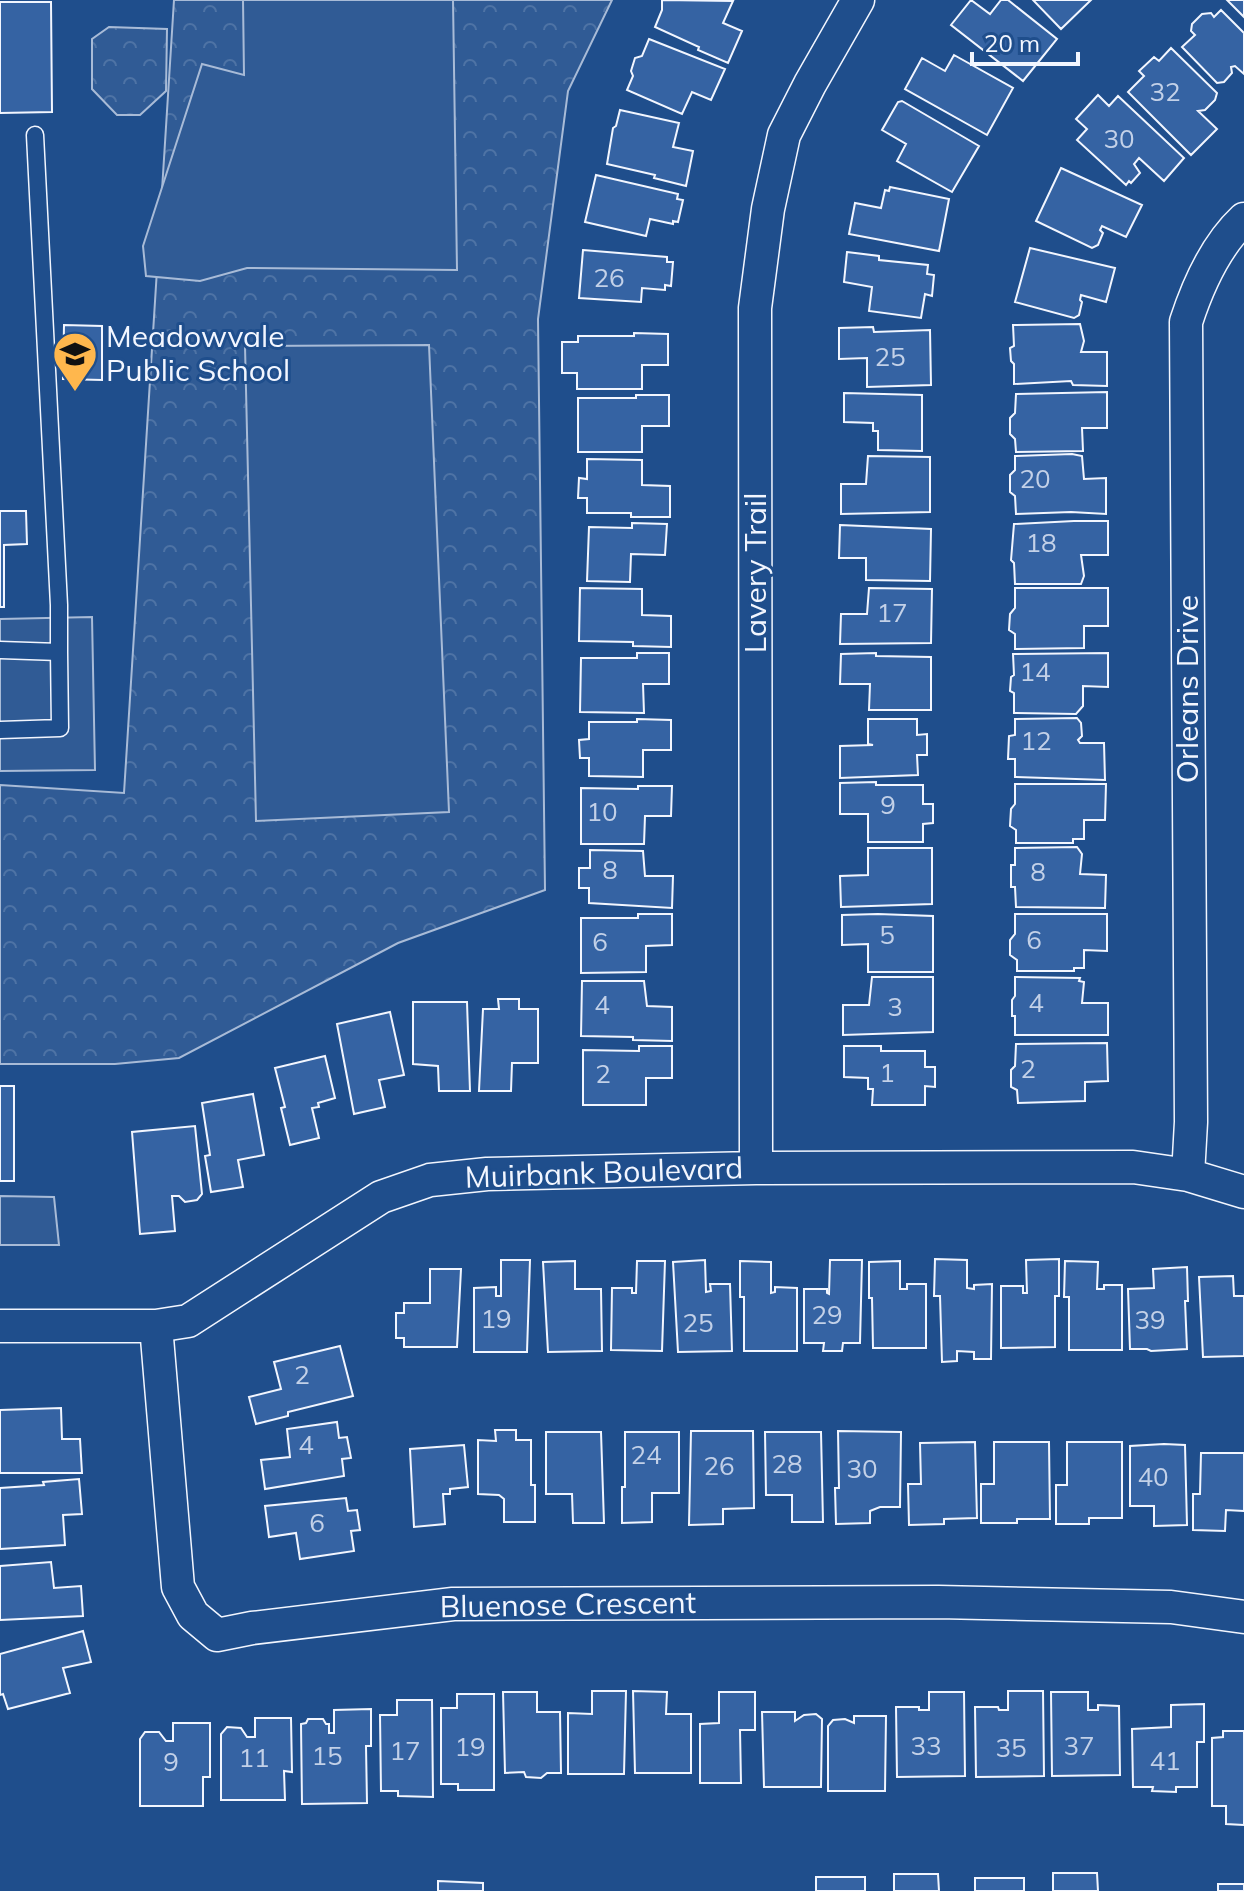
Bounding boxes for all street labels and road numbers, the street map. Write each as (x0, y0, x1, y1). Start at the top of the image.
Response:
street label: Lavery Trail (736, 493, 774, 653)
street label: Orleans Drive (1168, 595, 1206, 783)
street label: Muirbank Boulevard (464, 1148, 744, 1196)
street label: Bluenose Crescent (440, 1583, 696, 1625)

